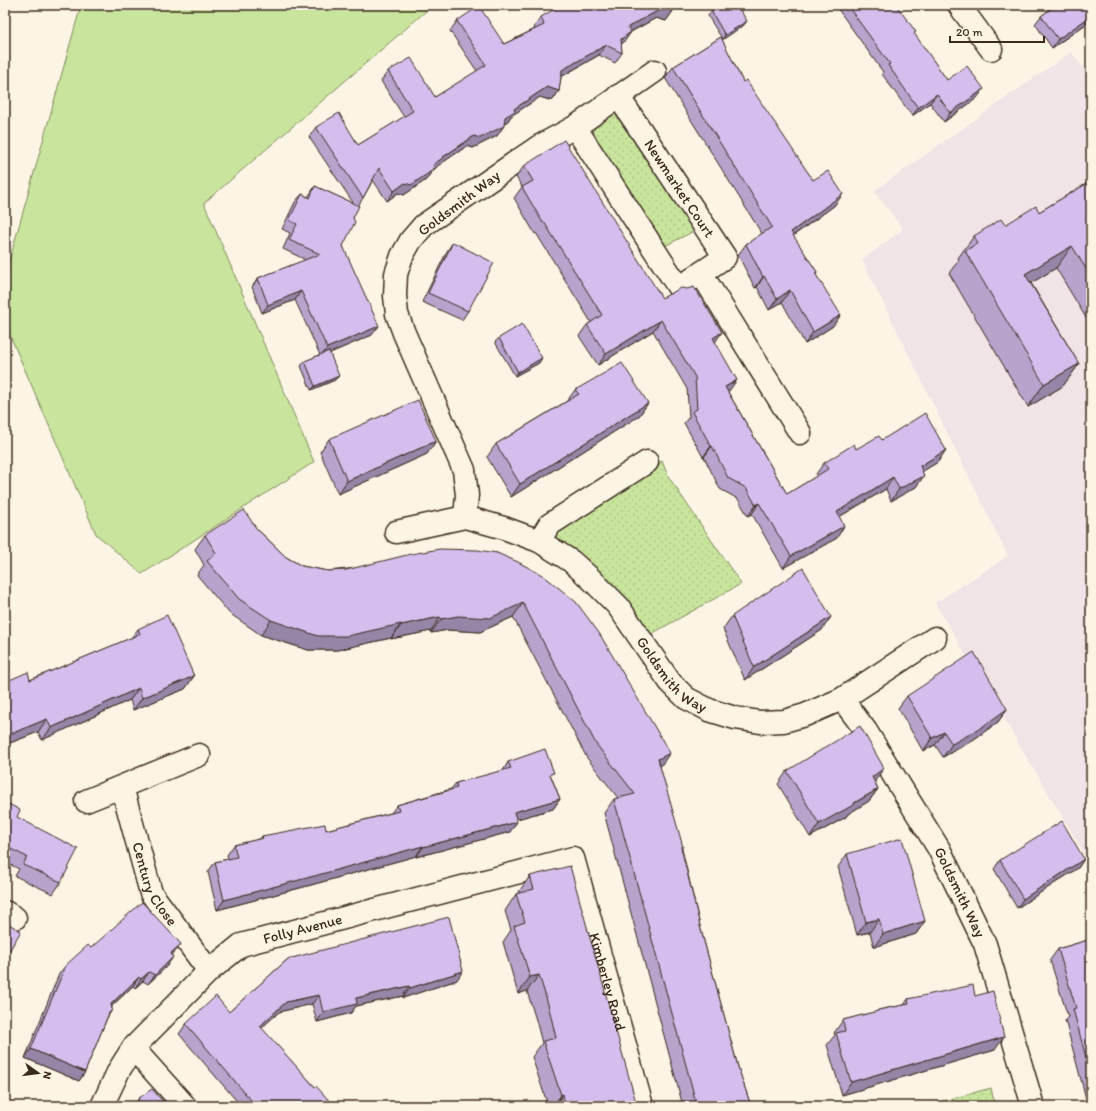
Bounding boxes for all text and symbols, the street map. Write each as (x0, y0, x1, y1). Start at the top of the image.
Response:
scale bar (950, 18, 1044, 44)
text: 20 m (956, 25, 983, 39)
street label: Newmarket Court (640, 136, 719, 241)
street label: Goldsmith Way (414, 166, 504, 240)
street label: Goldsmith Way (633, 633, 710, 716)
street label: Century Close (128, 840, 181, 929)
street label: Goldsmith Way (930, 844, 989, 940)
street label: Folly Avenue (261, 910, 344, 948)
street label: Kimberley Road (585, 931, 630, 1033)
north arrow (18, 1053, 58, 1093)
text: N (40, 1070, 54, 1080)

